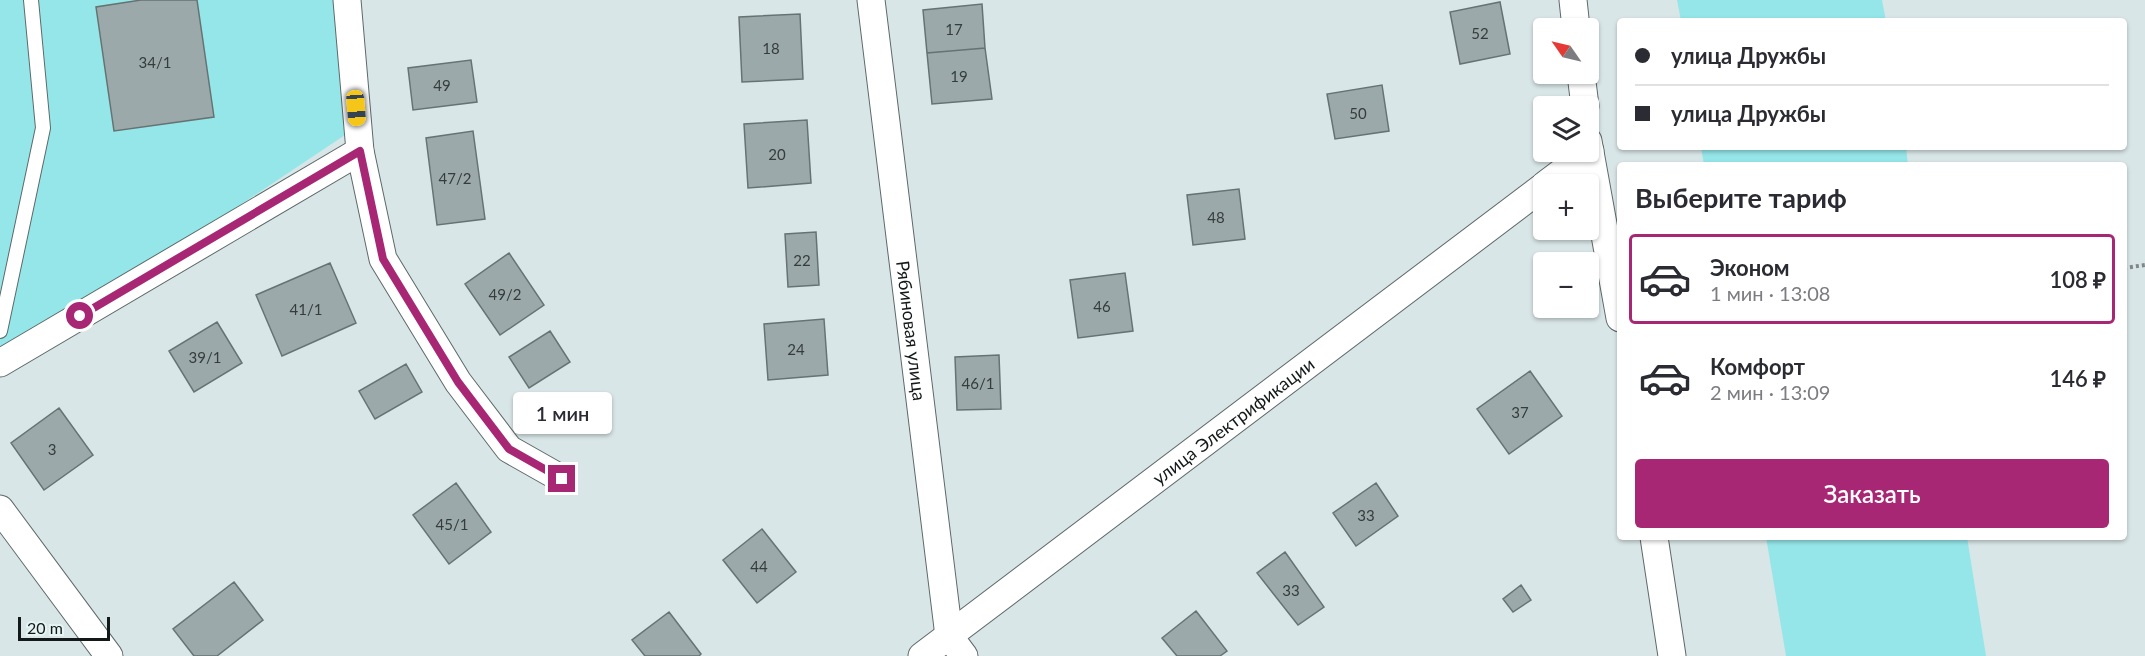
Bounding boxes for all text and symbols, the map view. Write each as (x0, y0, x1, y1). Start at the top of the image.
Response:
north arrow (1533, 18, 1599, 84)
map controls (1533, 18, 1599, 318)
house number: 17 (945, 20, 963, 38)
house number: 52 (1471, 24, 1489, 42)
house number: 18 (762, 39, 780, 57)
text: улица Дружбы (1671, 42, 1826, 69)
house number: 34/1 (139, 53, 171, 71)
house number: 19 (950, 67, 968, 85)
house number: 49 (433, 76, 451, 94)
car (345, 89, 367, 127)
button: layers (1533, 96, 1599, 162)
text: улица Дружбы (1671, 100, 1826, 127)
house number: 50 (1349, 104, 1367, 122)
house number: 20 (768, 145, 786, 163)
house number: 47/2 (439, 169, 471, 187)
button: + (1533, 174, 1599, 240)
text: Выберите тариф (1635, 181, 1847, 214)
house number: 48 (1207, 208, 1225, 226)
house number: 22 (793, 251, 811, 269)
button: − (1533, 252, 1599, 318)
icon: car (1638, 252, 1692, 306)
text: Эконом (1710, 254, 1790, 281)
street label: Рябиновая улица (892, 259, 931, 402)
text: 108 ₽ (2049, 266, 2106, 293)
text: 1 мин · 13:08 (1710, 281, 1830, 305)
house number: 49/2 (489, 285, 521, 303)
house number: 46 (1093, 297, 1111, 315)
house number: 41/1 (290, 300, 322, 318)
route start (66, 302, 93, 329)
house number: 24 (787, 340, 805, 358)
house number: 39/1 (189, 348, 221, 366)
icon: car (1638, 351, 1692, 405)
street label: улица Электрификации (1148, 353, 1318, 489)
text: Комфорт (1710, 353, 1805, 380)
text: 146 ₽ (2049, 365, 2106, 392)
house number: 46/1 (962, 374, 994, 392)
text: 2 мин · 13:09 (1710, 380, 1830, 404)
callout: 1 мин (512, 392, 612, 434)
text: 1 мин (536, 401, 589, 425)
house number: 37 (1511, 403, 1529, 421)
house number: 3 (48, 440, 56, 458)
button: Заказать (1635, 459, 2109, 528)
route end (548, 465, 575, 492)
house number: 33 (1357, 506, 1375, 524)
house number: 45/1 (436, 515, 468, 533)
house number: 44 (750, 557, 768, 575)
house number: 33 (1282, 581, 1300, 599)
scale bar (18, 614, 110, 642)
text: 20 m (27, 618, 63, 637)

